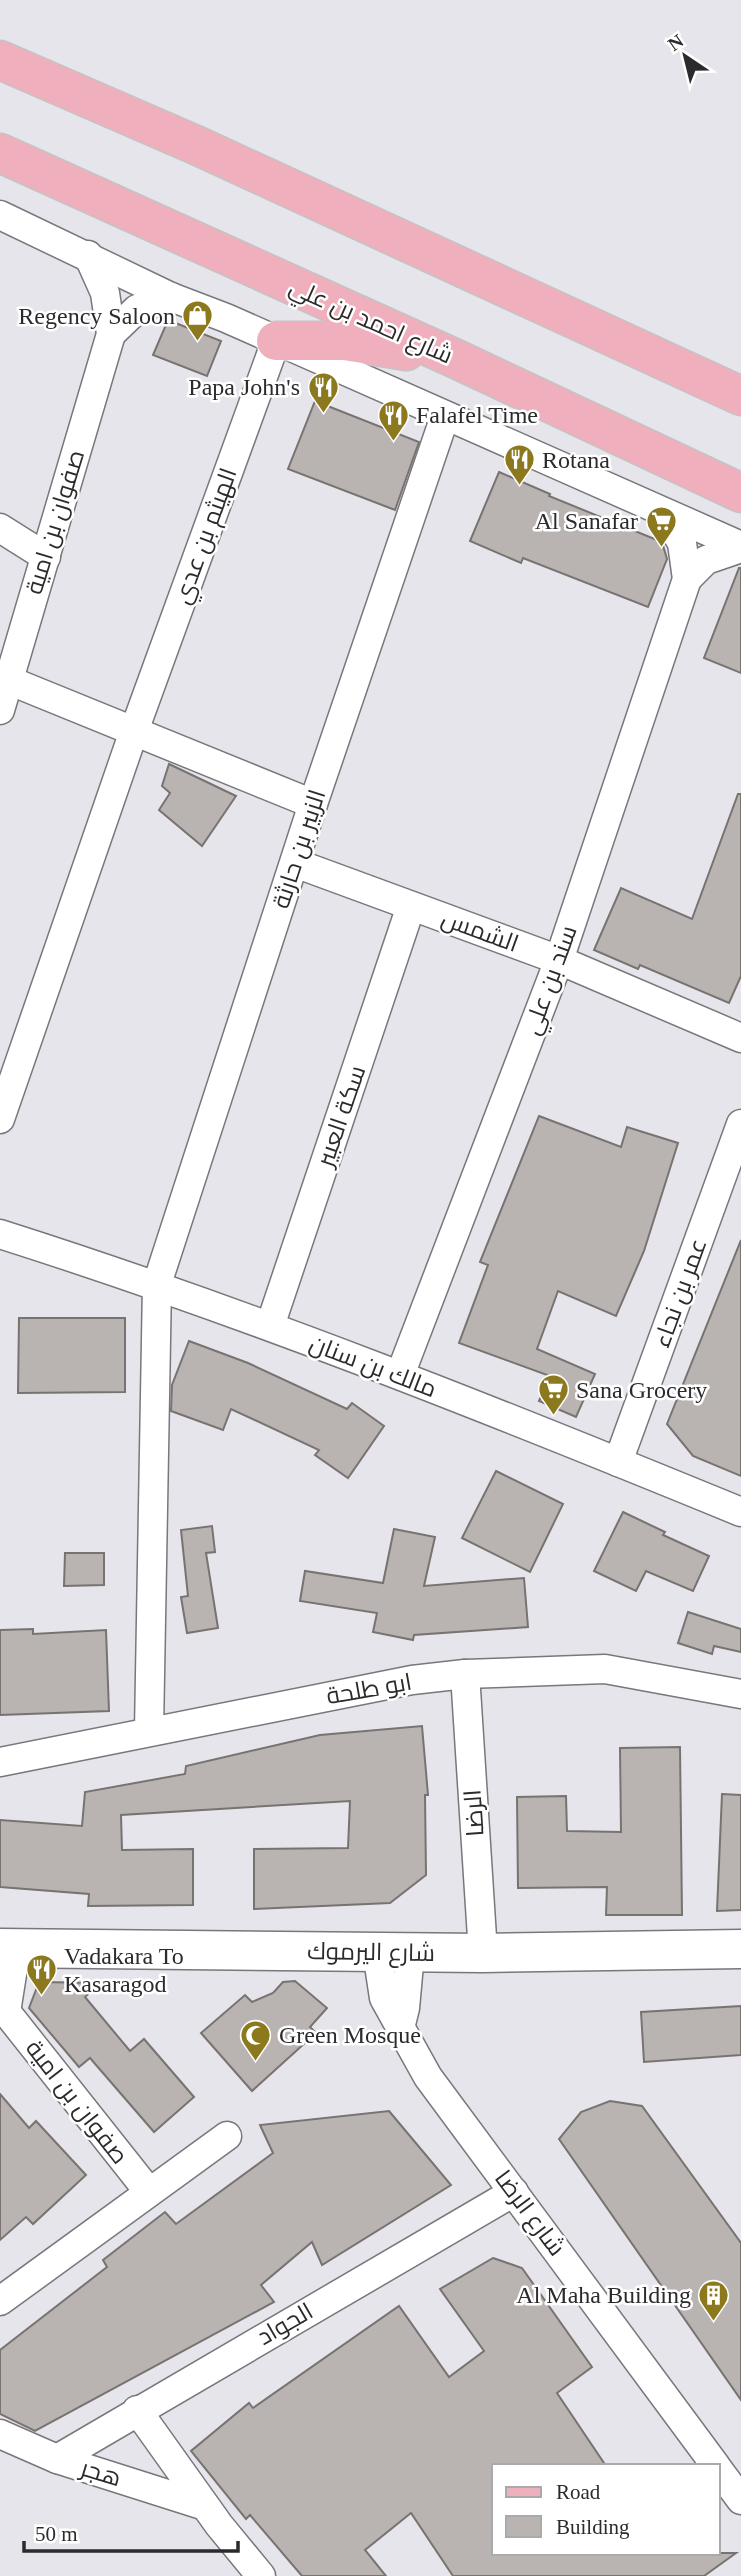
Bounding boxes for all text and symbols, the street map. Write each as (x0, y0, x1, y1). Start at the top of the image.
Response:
north arrow (650, 21, 720, 91)
text: N (664, 30, 687, 55)
street label: شارع احمد بن علي (283, 273, 457, 374)
shop icon: Regency Saloon (181, 299, 215, 343)
place label: Regency Saloon (18, 303, 175, 329)
restaurant icon: Papa John's (306, 370, 340, 414)
place label: Papa John's (188, 374, 300, 400)
restaurant icon: Falafel Time (376, 398, 410, 442)
place label: Falafel Time (416, 402, 538, 428)
restaurant icon: Rotana (502, 443, 536, 487)
street label: صفوان بن امية (21, 447, 90, 597)
place label: Rotana (542, 447, 610, 473)
street label: الهيثم بن عدي (168, 465, 246, 609)
supermarket icon: Al Sanafar (644, 504, 678, 548)
place label: Al Sanafar (535, 508, 638, 534)
street label: الزبير بن حارثة (268, 786, 331, 912)
street label: الشمس (438, 905, 522, 958)
street label: سند بن علي (518, 922, 587, 1040)
street label: سكة العبير (311, 1062, 370, 1172)
street label: عمر بن نجاء (648, 1235, 713, 1351)
street label: مالك بن سنان (305, 1330, 440, 1403)
supermarket icon: Sana Grocery (536, 1373, 570, 1417)
place label: Sana Grocery (576, 1377, 707, 1403)
street label: ابو طلحة (324, 1669, 414, 1709)
street label: الرضا (459, 1789, 489, 1837)
street label: شارع اليرموك (307, 1938, 435, 1969)
place label: Vadakara To Kasaragod (64, 1943, 184, 1997)
restaurant icon: Vadakara To Kasaragod (24, 1953, 58, 1997)
mosque icon: Green Mosque (239, 2018, 273, 2062)
place label: Green Mosque (279, 2022, 421, 2048)
street label: صفوان بن امية (20, 2035, 133, 2169)
street label: شارع الرضا (487, 2165, 570, 2262)
building icon: Al Maha Building (697, 2278, 731, 2322)
place label: Al Maha Building (516, 2282, 691, 2308)
street label: الجواد (253, 2298, 317, 2350)
street label: هجر (76, 2454, 124, 2491)
legend (492, 2464, 720, 2555)
text: Road (556, 2480, 601, 2504)
scale bar (24, 2510, 238, 2554)
text: Building (556, 2515, 630, 2539)
text: 50 m (35, 2522, 78, 2546)

